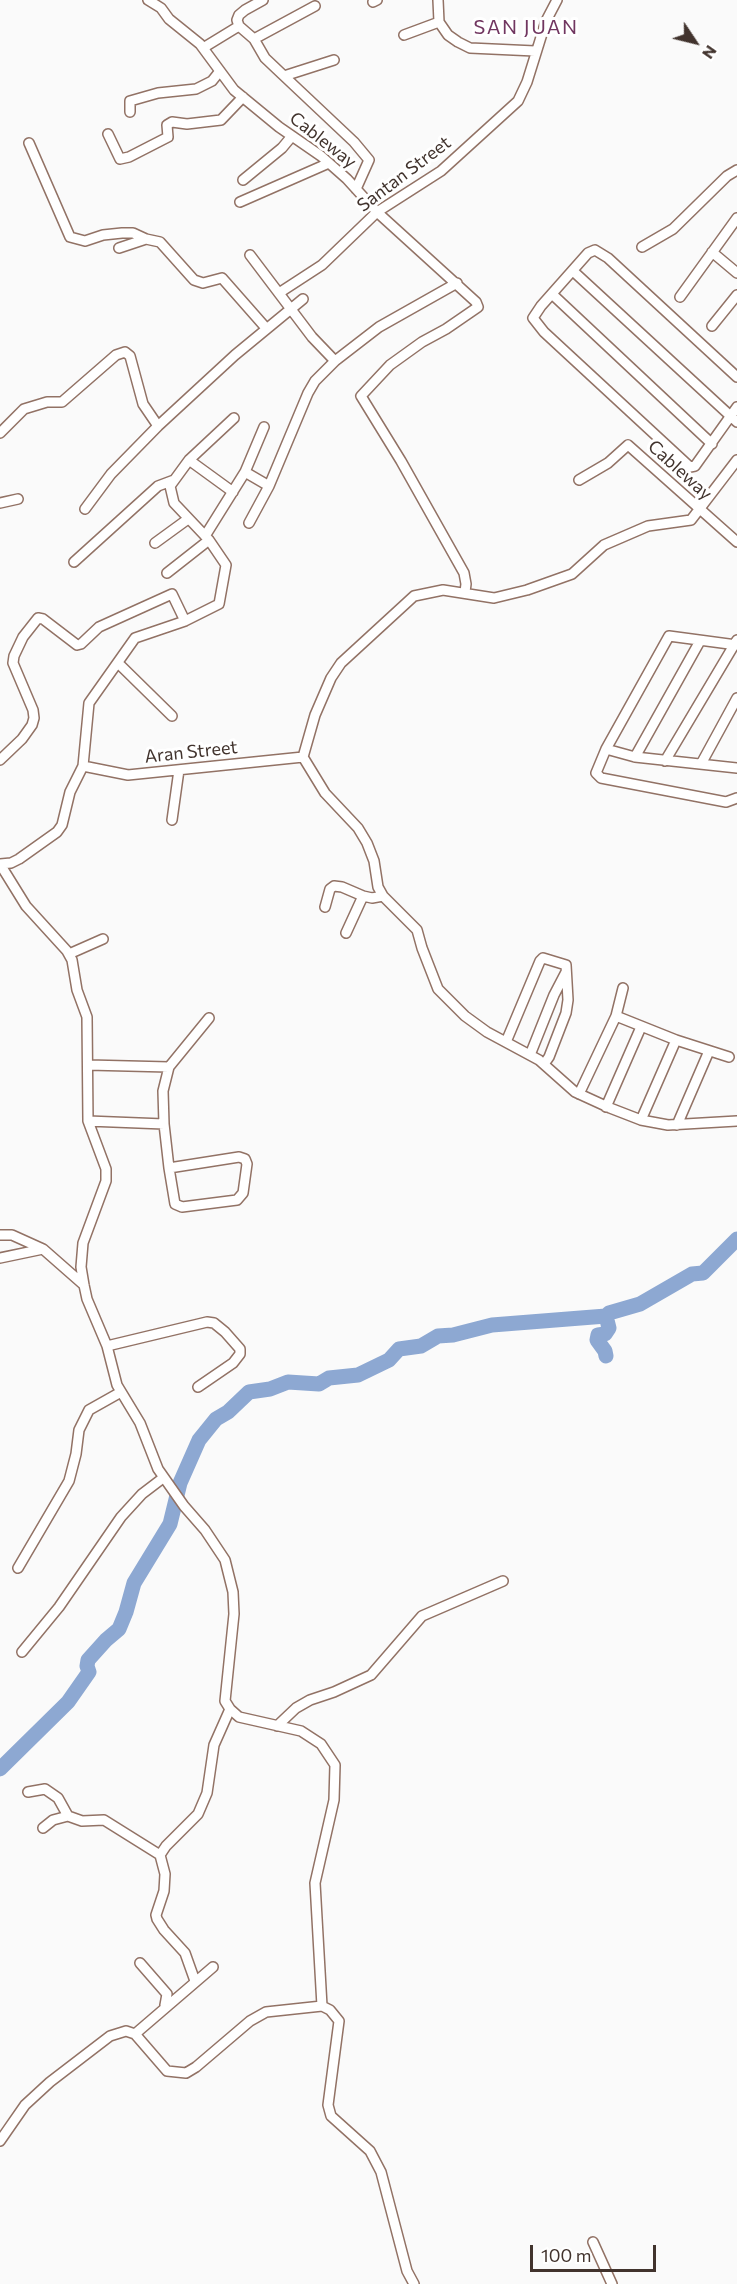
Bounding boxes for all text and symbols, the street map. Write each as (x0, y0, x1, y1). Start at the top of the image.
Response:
north arrow (665, 12, 725, 72)
district label: SAN JUAN (473, 15, 579, 39)
text: N (699, 42, 721, 63)
street label: Cableway (285, 107, 361, 173)
street label: Santan Street (353, 132, 455, 216)
street label: Cableway (643, 436, 717, 504)
street label: Aran Street (143, 736, 239, 768)
scale bar (533, 2233, 659, 2271)
text: 100 m (541, 2244, 591, 2266)

